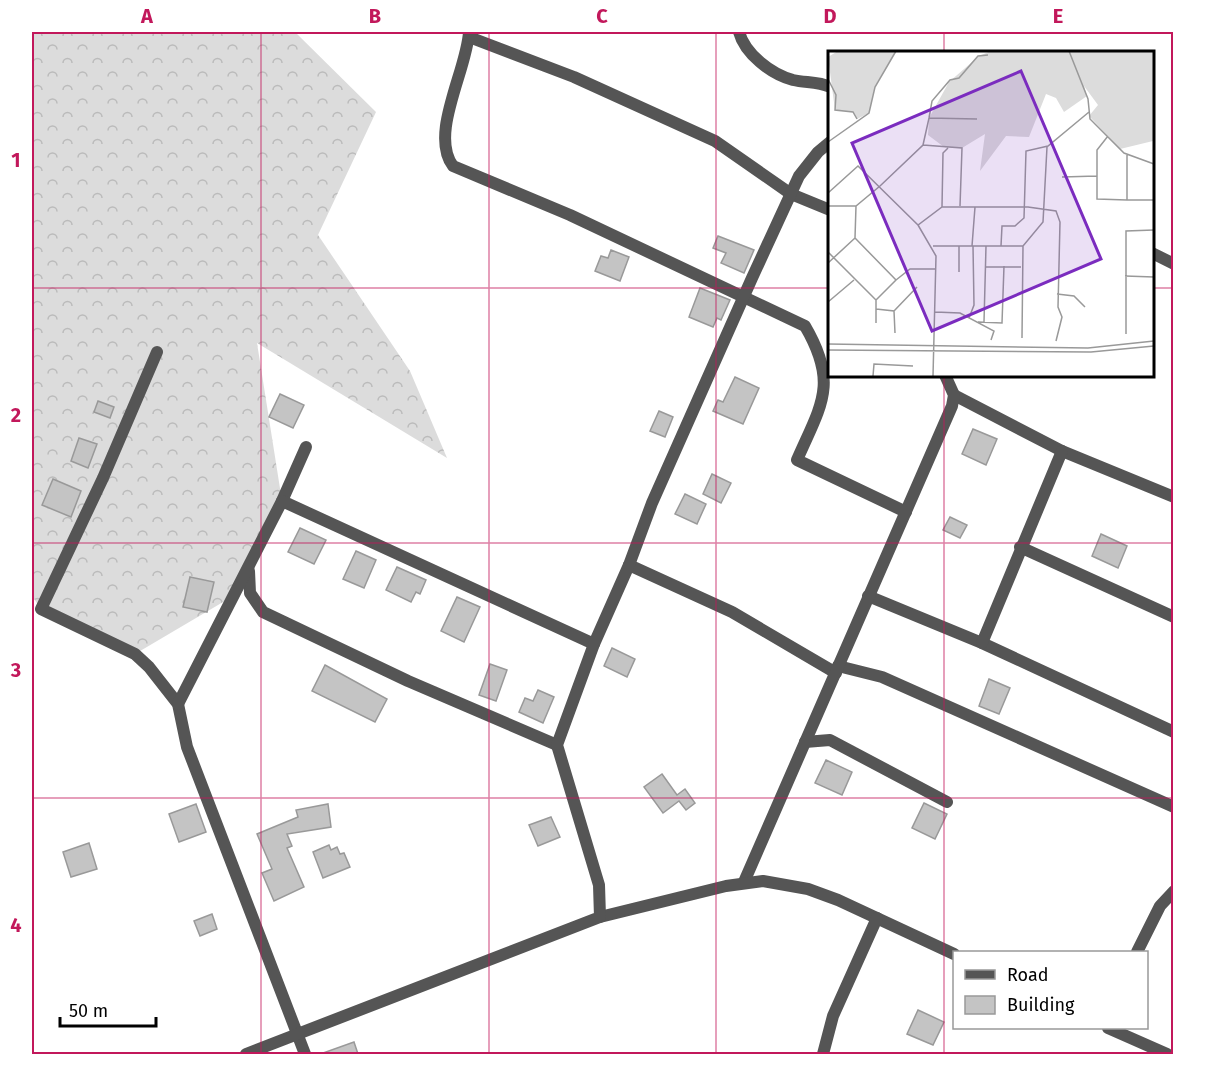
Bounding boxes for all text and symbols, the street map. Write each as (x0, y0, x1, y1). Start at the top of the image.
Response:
text: A (140, 4, 154, 28)
text: B (369, 4, 381, 28)
text: C (596, 4, 608, 28)
text: D (823, 4, 837, 28)
text: E (1053, 4, 1063, 28)
inset map (828, 51, 1154, 376)
text: 1 (11, 148, 21, 172)
text: 2 (11, 403, 21, 427)
text: 3 (10, 658, 21, 682)
text: 4 (10, 913, 22, 937)
legend (953, 951, 1148, 1029)
text: Road (1007, 964, 1049, 986)
scale bar (60, 990, 156, 1028)
text: Building (1007, 994, 1075, 1016)
text: 50 m (69, 1000, 108, 1022)

